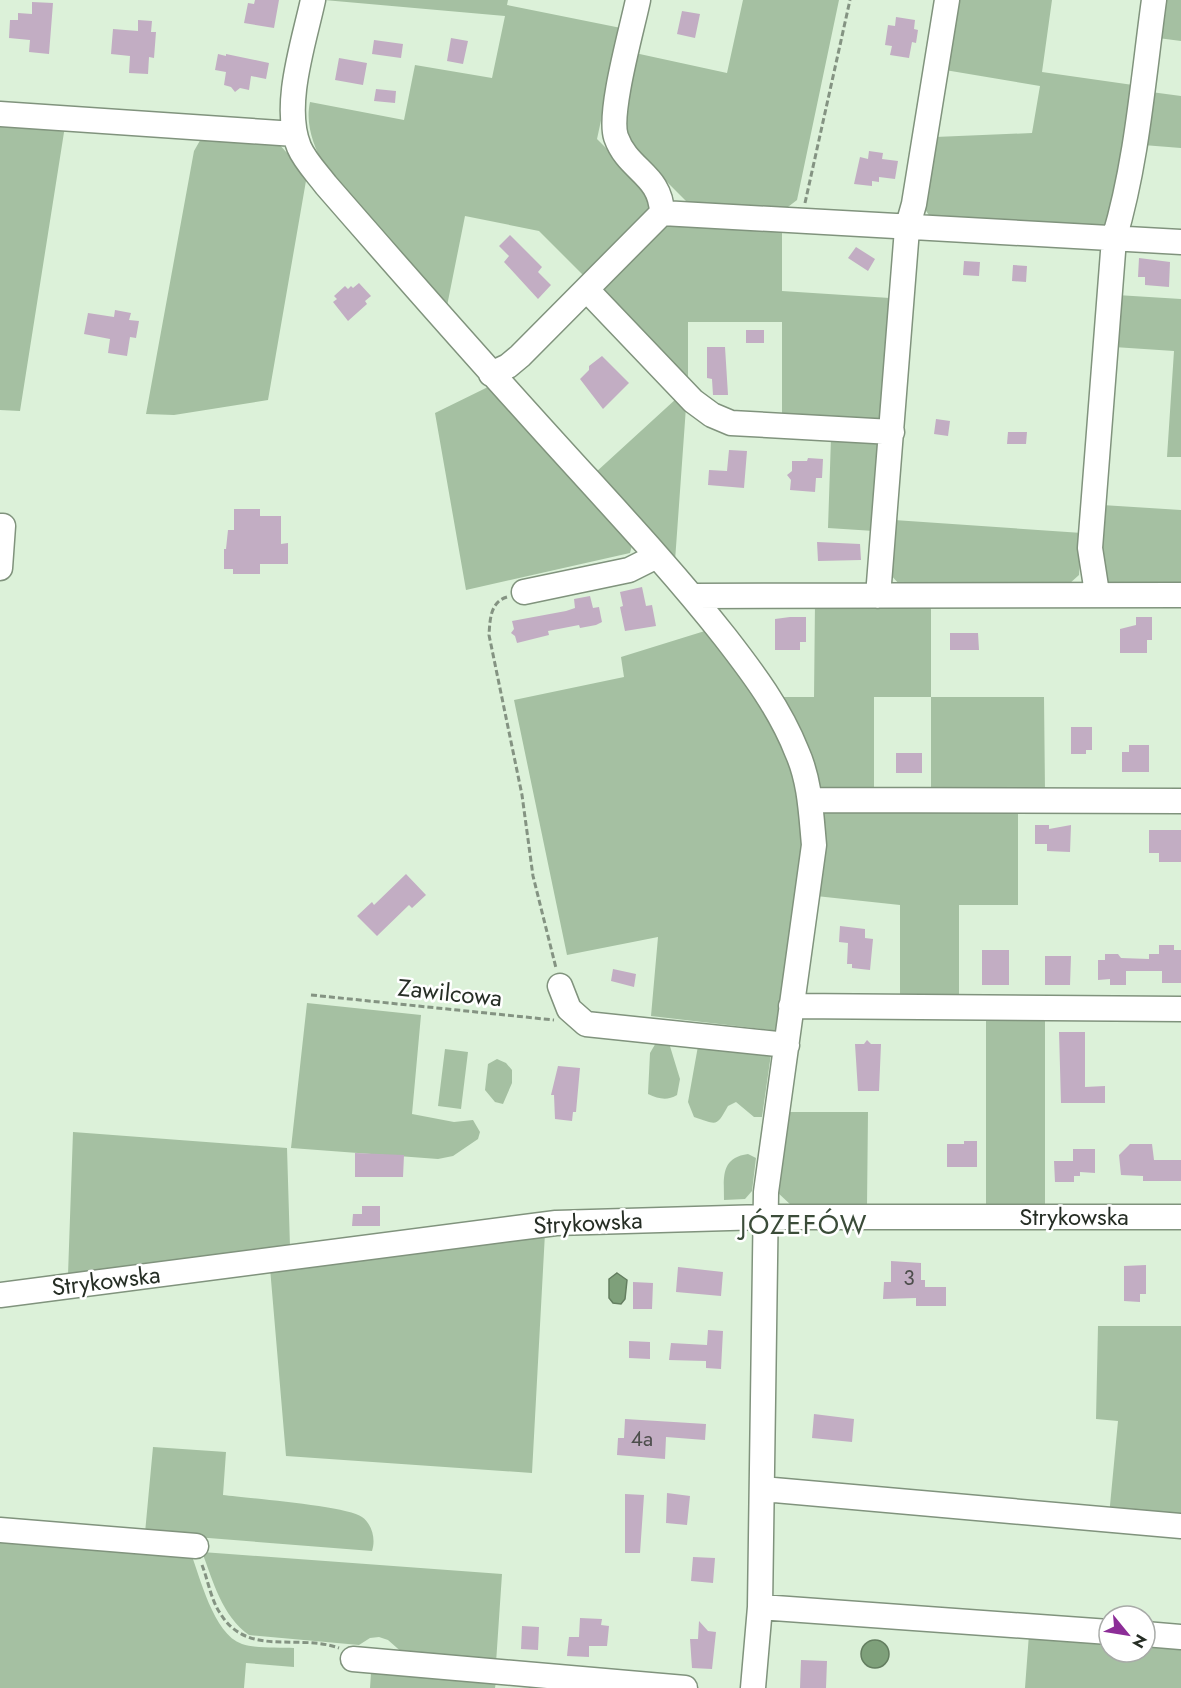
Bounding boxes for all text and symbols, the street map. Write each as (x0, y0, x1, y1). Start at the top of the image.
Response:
street label: Zawilcowa (396, 970, 504, 1015)
street label: Strykowska (1019, 1199, 1129, 1234)
street label: Strykowska (532, 1202, 644, 1243)
district label: JÓZEFÓW (737, 1205, 868, 1244)
street label: Strykowska (49, 1256, 162, 1305)
house number: 3 (903, 1263, 915, 1293)
house number: 4a (631, 1424, 653, 1454)
north arrow (1097, 1604, 1157, 1664)
text: N (1126, 1630, 1153, 1653)

